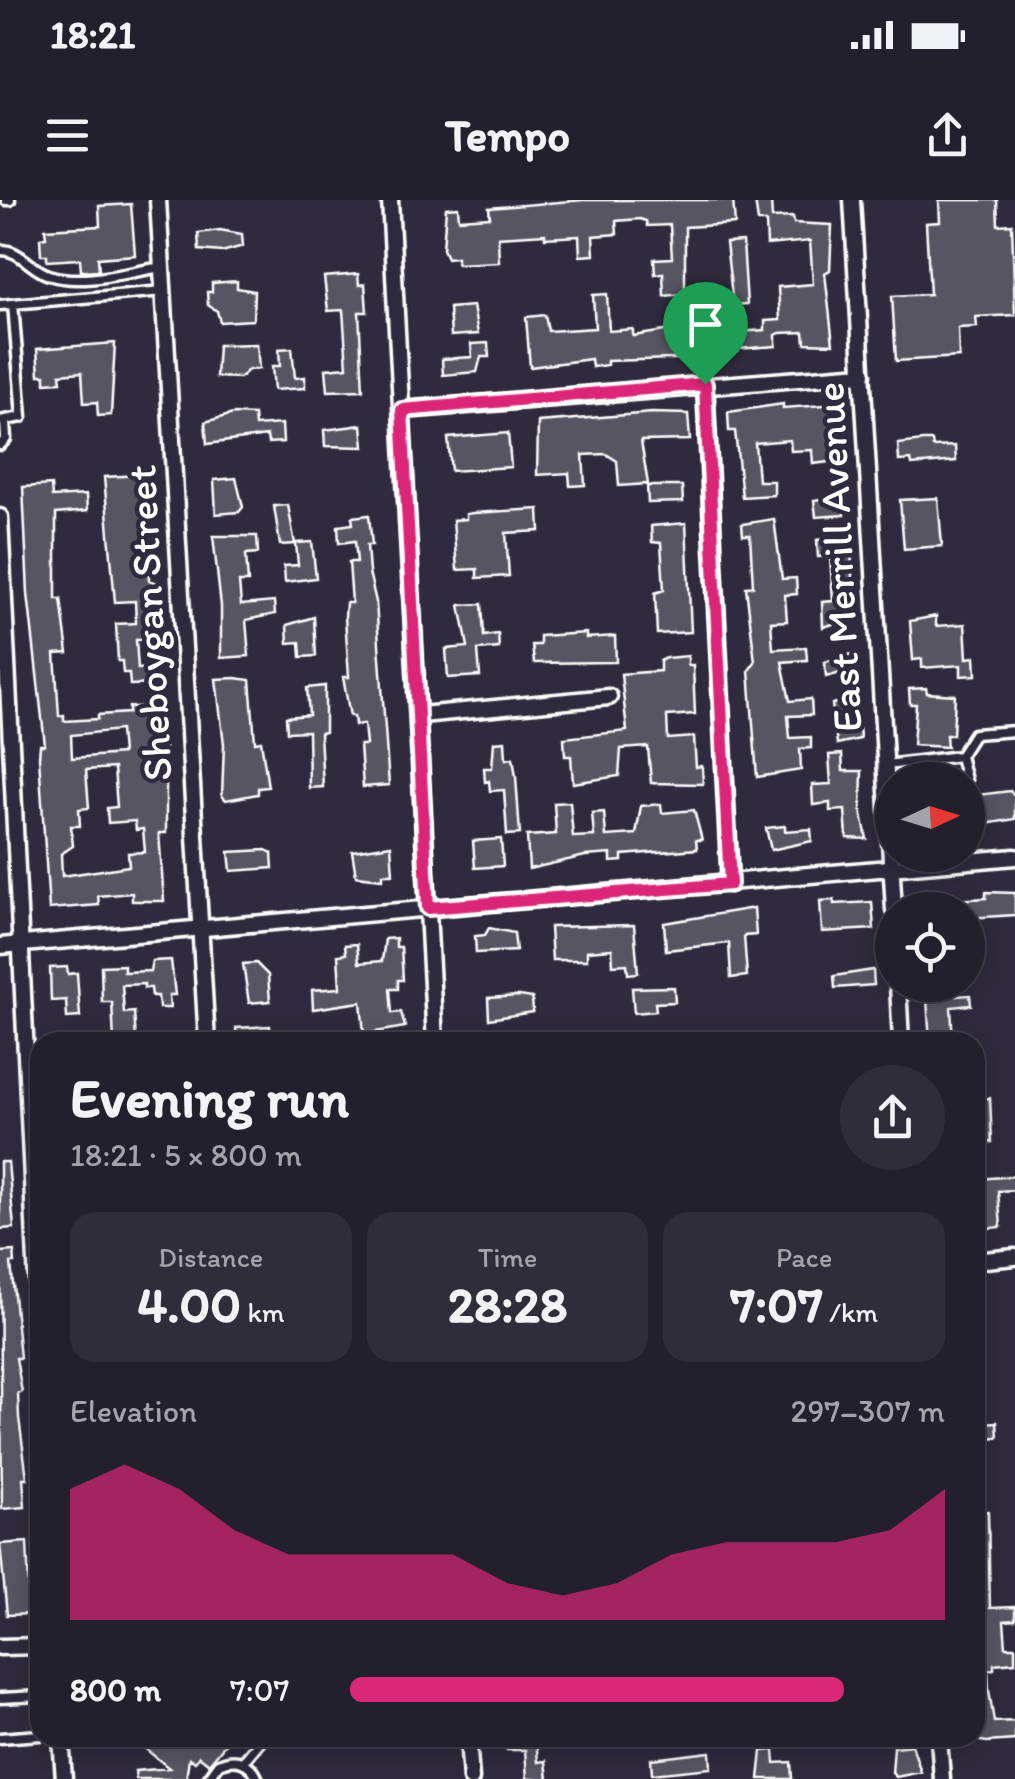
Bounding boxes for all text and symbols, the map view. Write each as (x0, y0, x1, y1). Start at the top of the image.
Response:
text: 18:21 (50, 12, 135, 58)
icon: menu (40, 108, 95, 163)
text: Tempo (445, 108, 570, 162)
icon: share (920, 108, 975, 163)
pin (663, 282, 748, 385)
icon: arrive (678, 297, 733, 352)
street label: East Merrill Avenue (803, 381, 873, 733)
street label: Sheboygan Street (115, 464, 183, 782)
north arrow (875, 762, 985, 872)
map controls (875, 762, 985, 1002)
button: locate (875, 892, 985, 1002)
text: Evening run (70, 1065, 349, 1131)
button: share (840, 1065, 945, 1170)
text: 18:21 · 5 × 800 m (70, 1136, 302, 1174)
text: Distance (158, 1240, 263, 1274)
text: Time (478, 1240, 537, 1274)
text: Pace (776, 1240, 832, 1274)
text: 4.00 (137, 1274, 241, 1335)
text: 28:28 (448, 1274, 567, 1335)
text: 7:07 (730, 1274, 823, 1335)
text: km (241, 1295, 284, 1329)
text: /km (823, 1295, 878, 1329)
text: Elevation (70, 1392, 197, 1430)
text: 297–307 m (791, 1392, 945, 1430)
text: 800 m (70, 1671, 161, 1709)
text: 7:07 (230, 1671, 289, 1709)

